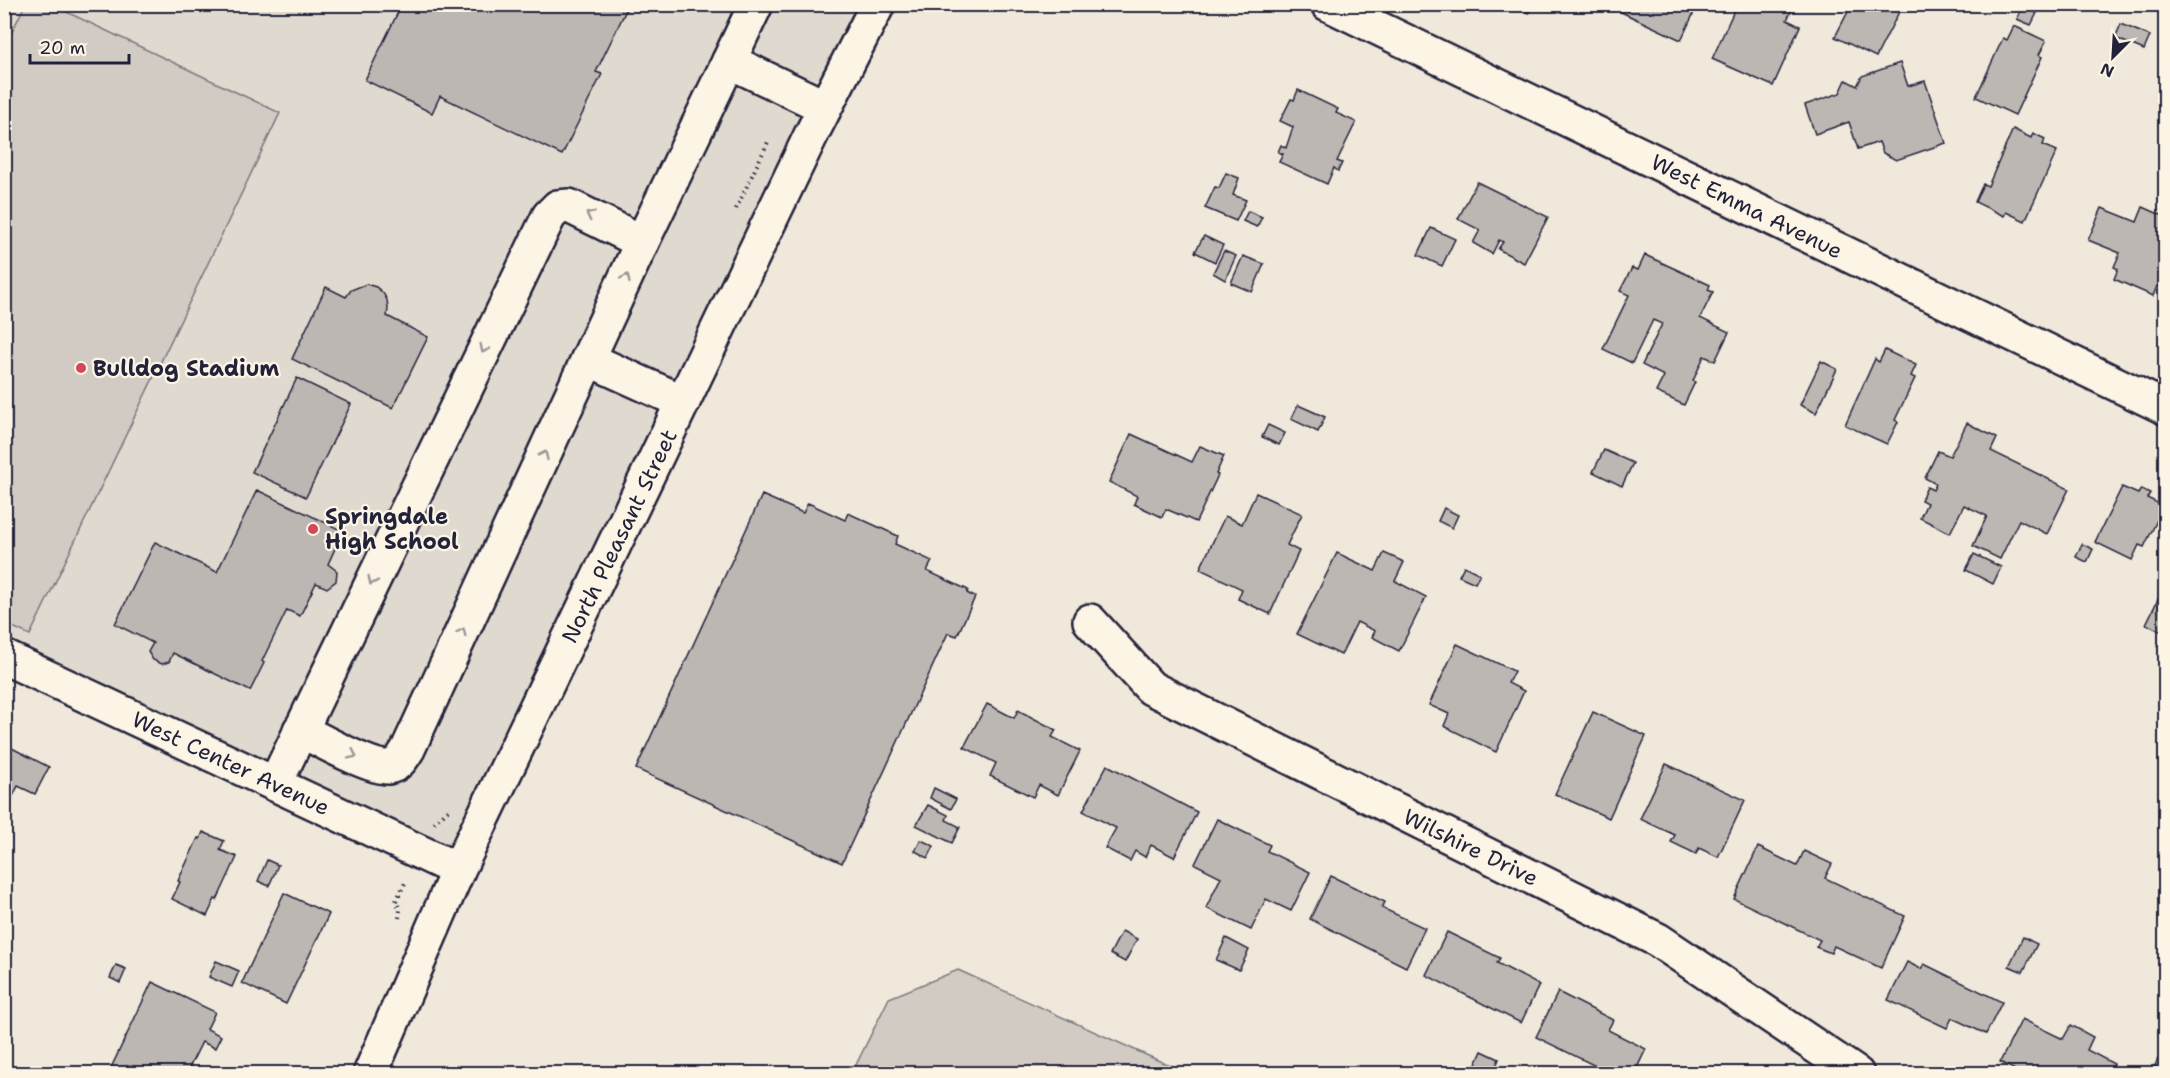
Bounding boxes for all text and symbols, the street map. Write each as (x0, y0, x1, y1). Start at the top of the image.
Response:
scale bar (30, 27, 129, 65)
north arrow (2083, 27, 2143, 87)
text: 20 m (39, 36, 85, 60)
text: N (2097, 58, 2117, 82)
street label: West Emma Avenue (1646, 147, 1847, 265)
one-way arrow (586, 211, 597, 222)
one-way arrow (618, 273, 630, 284)
one-way arrow (480, 343, 492, 354)
place label: Bulldog Stadium (93, 354, 279, 383)
marker: Bulldog Stadium (74, 361, 88, 375)
street label: North Pleasant Street (555, 425, 684, 648)
one-way arrow (537, 450, 549, 461)
place label: Springdale High School (325, 502, 459, 556)
marker: Springdale High School (306, 522, 320, 536)
one-way arrow (368, 575, 380, 586)
one-way arrow (455, 627, 467, 638)
street label: West Center Avenue (127, 705, 334, 822)
one-way arrow (346, 748, 357, 760)
street label: Wilshire Drive (1398, 802, 1543, 893)

